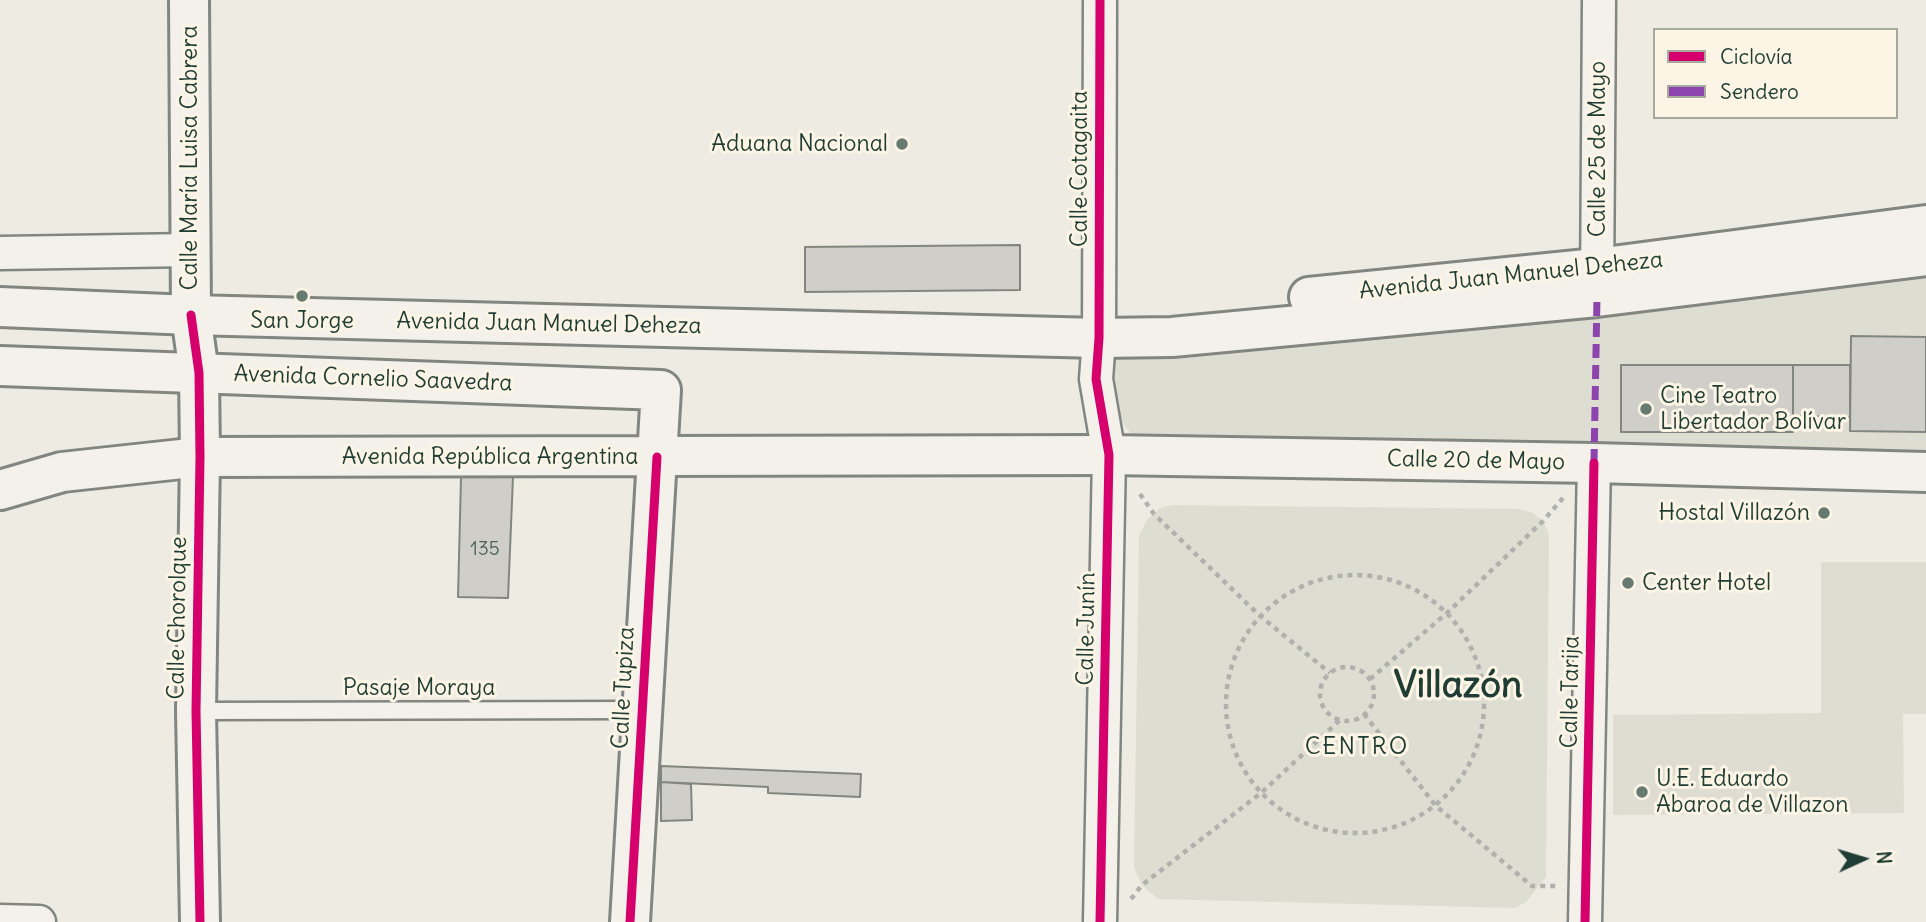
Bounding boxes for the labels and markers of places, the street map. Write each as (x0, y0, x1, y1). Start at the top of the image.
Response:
place label: Aduana Nacional (711, 130, 888, 158)
marker: Aduana Nacional (894, 136, 910, 152)
marker: San Jorge (294, 288, 310, 304)
place label: San Jorge (250, 307, 354, 335)
place label: Cine Teatro Libertador Bolívar (1660, 382, 1846, 436)
marker: Cine Teatro Libertador Bolívar (1638, 401, 1654, 417)
place label: Hostal Villazón (1659, 499, 1810, 527)
marker: Hostal Villazón (1816, 505, 1832, 521)
place label: Center Hotel (1642, 569, 1771, 597)
marker: Center Hotel (1620, 575, 1636, 591)
place label: U.E. Eduardo Abaroa de Villazon (1656, 765, 1849, 819)
marker: U.E. Eduardo Abaroa de Villazon (1634, 784, 1650, 800)

